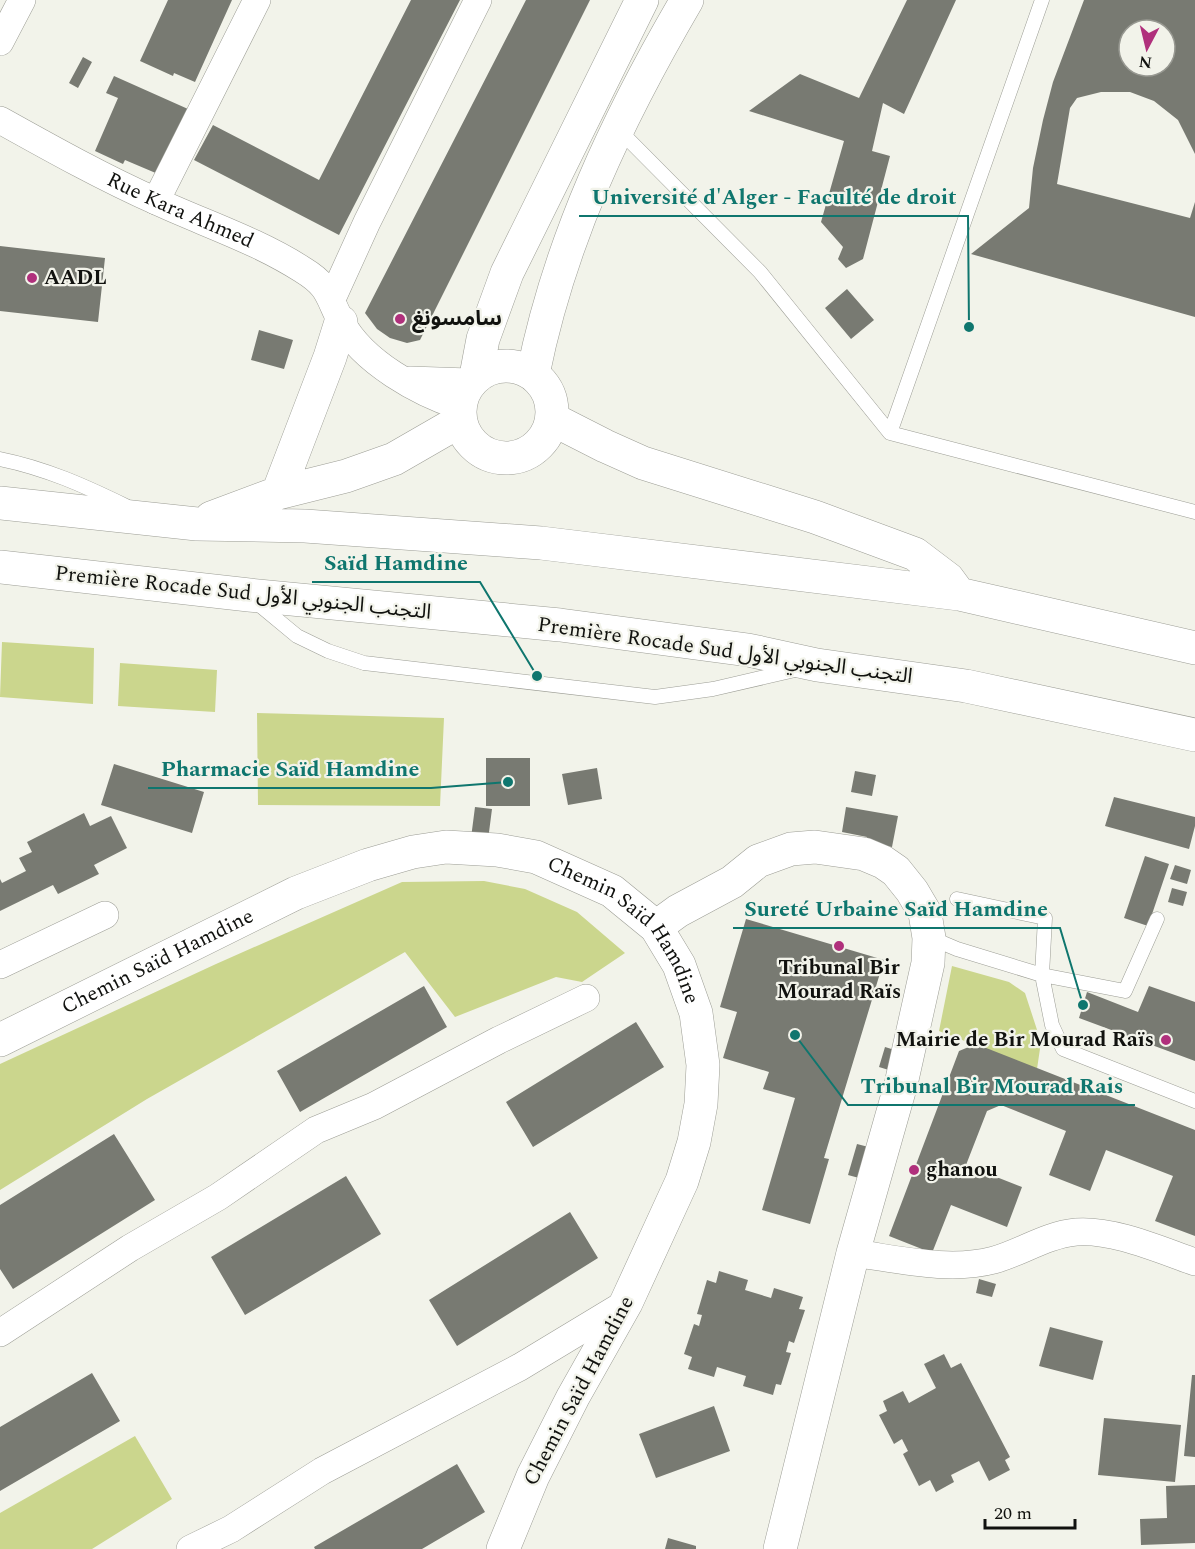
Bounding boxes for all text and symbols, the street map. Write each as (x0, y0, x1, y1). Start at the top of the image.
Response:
north arrow (1117, 18, 1177, 78)
text: N (1137, 49, 1153, 75)
street label: Rue Kara Ahmed (101, 164, 259, 257)
callout: Université d'Alger - Faculté de droit (579, 176, 968, 216)
text: Université d'Alger - Faculté de droit (591, 181, 957, 214)
place label: AADL (44, 262, 107, 294)
marker: AADL (25, 271, 39, 285)
place label: سامسونغ (412, 303, 502, 335)
marker: سامسونغ (393, 312, 407, 326)
callout: Saïd Hamdine (312, 542, 480, 582)
text: Saïd Hamdine (324, 547, 468, 580)
street label: Première Rocade Sud التجنب الجنوبي الأول (53, 557, 433, 629)
street label: Première Rocade Sud التجنب الجنوبي الأول (535, 609, 915, 693)
callout: Pharmacie Saïd Hamdine (148, 748, 431, 788)
text: Pharmacie Saïd Hamdine (161, 753, 419, 786)
street label: Chemin Saïd Hamdine (542, 848, 708, 1008)
callout: Sureté Urbaine Saïd Hamdine (733, 888, 1060, 928)
text: Sureté Urbaine Saïd Hamdine (744, 893, 1048, 926)
street label: Chemin Saïd Hamdine (56, 900, 259, 1023)
marker: Tribunal Bir Mourad Raïs (832, 939, 846, 953)
place label: Tribunal Bir Mourad Raïs (777, 952, 901, 1008)
place label: Mairie de Bir Mourad Raïs (895, 1024, 1154, 1056)
marker: Mairie de Bir Mourad Raïs (1159, 1033, 1173, 1047)
callout: Tribunal Bir Mourad Rais (848, 1065, 1135, 1105)
text: Tribunal Bir Mourad Rais (861, 1070, 1123, 1103)
place label: ghanou (926, 1154, 998, 1186)
marker: ghanou (907, 1163, 921, 1177)
street label: Chemin Saïd Hamdine (515, 1290, 643, 1492)
scale bar (985, 1492, 1075, 1530)
text: 20 m (994, 1500, 1032, 1527)

